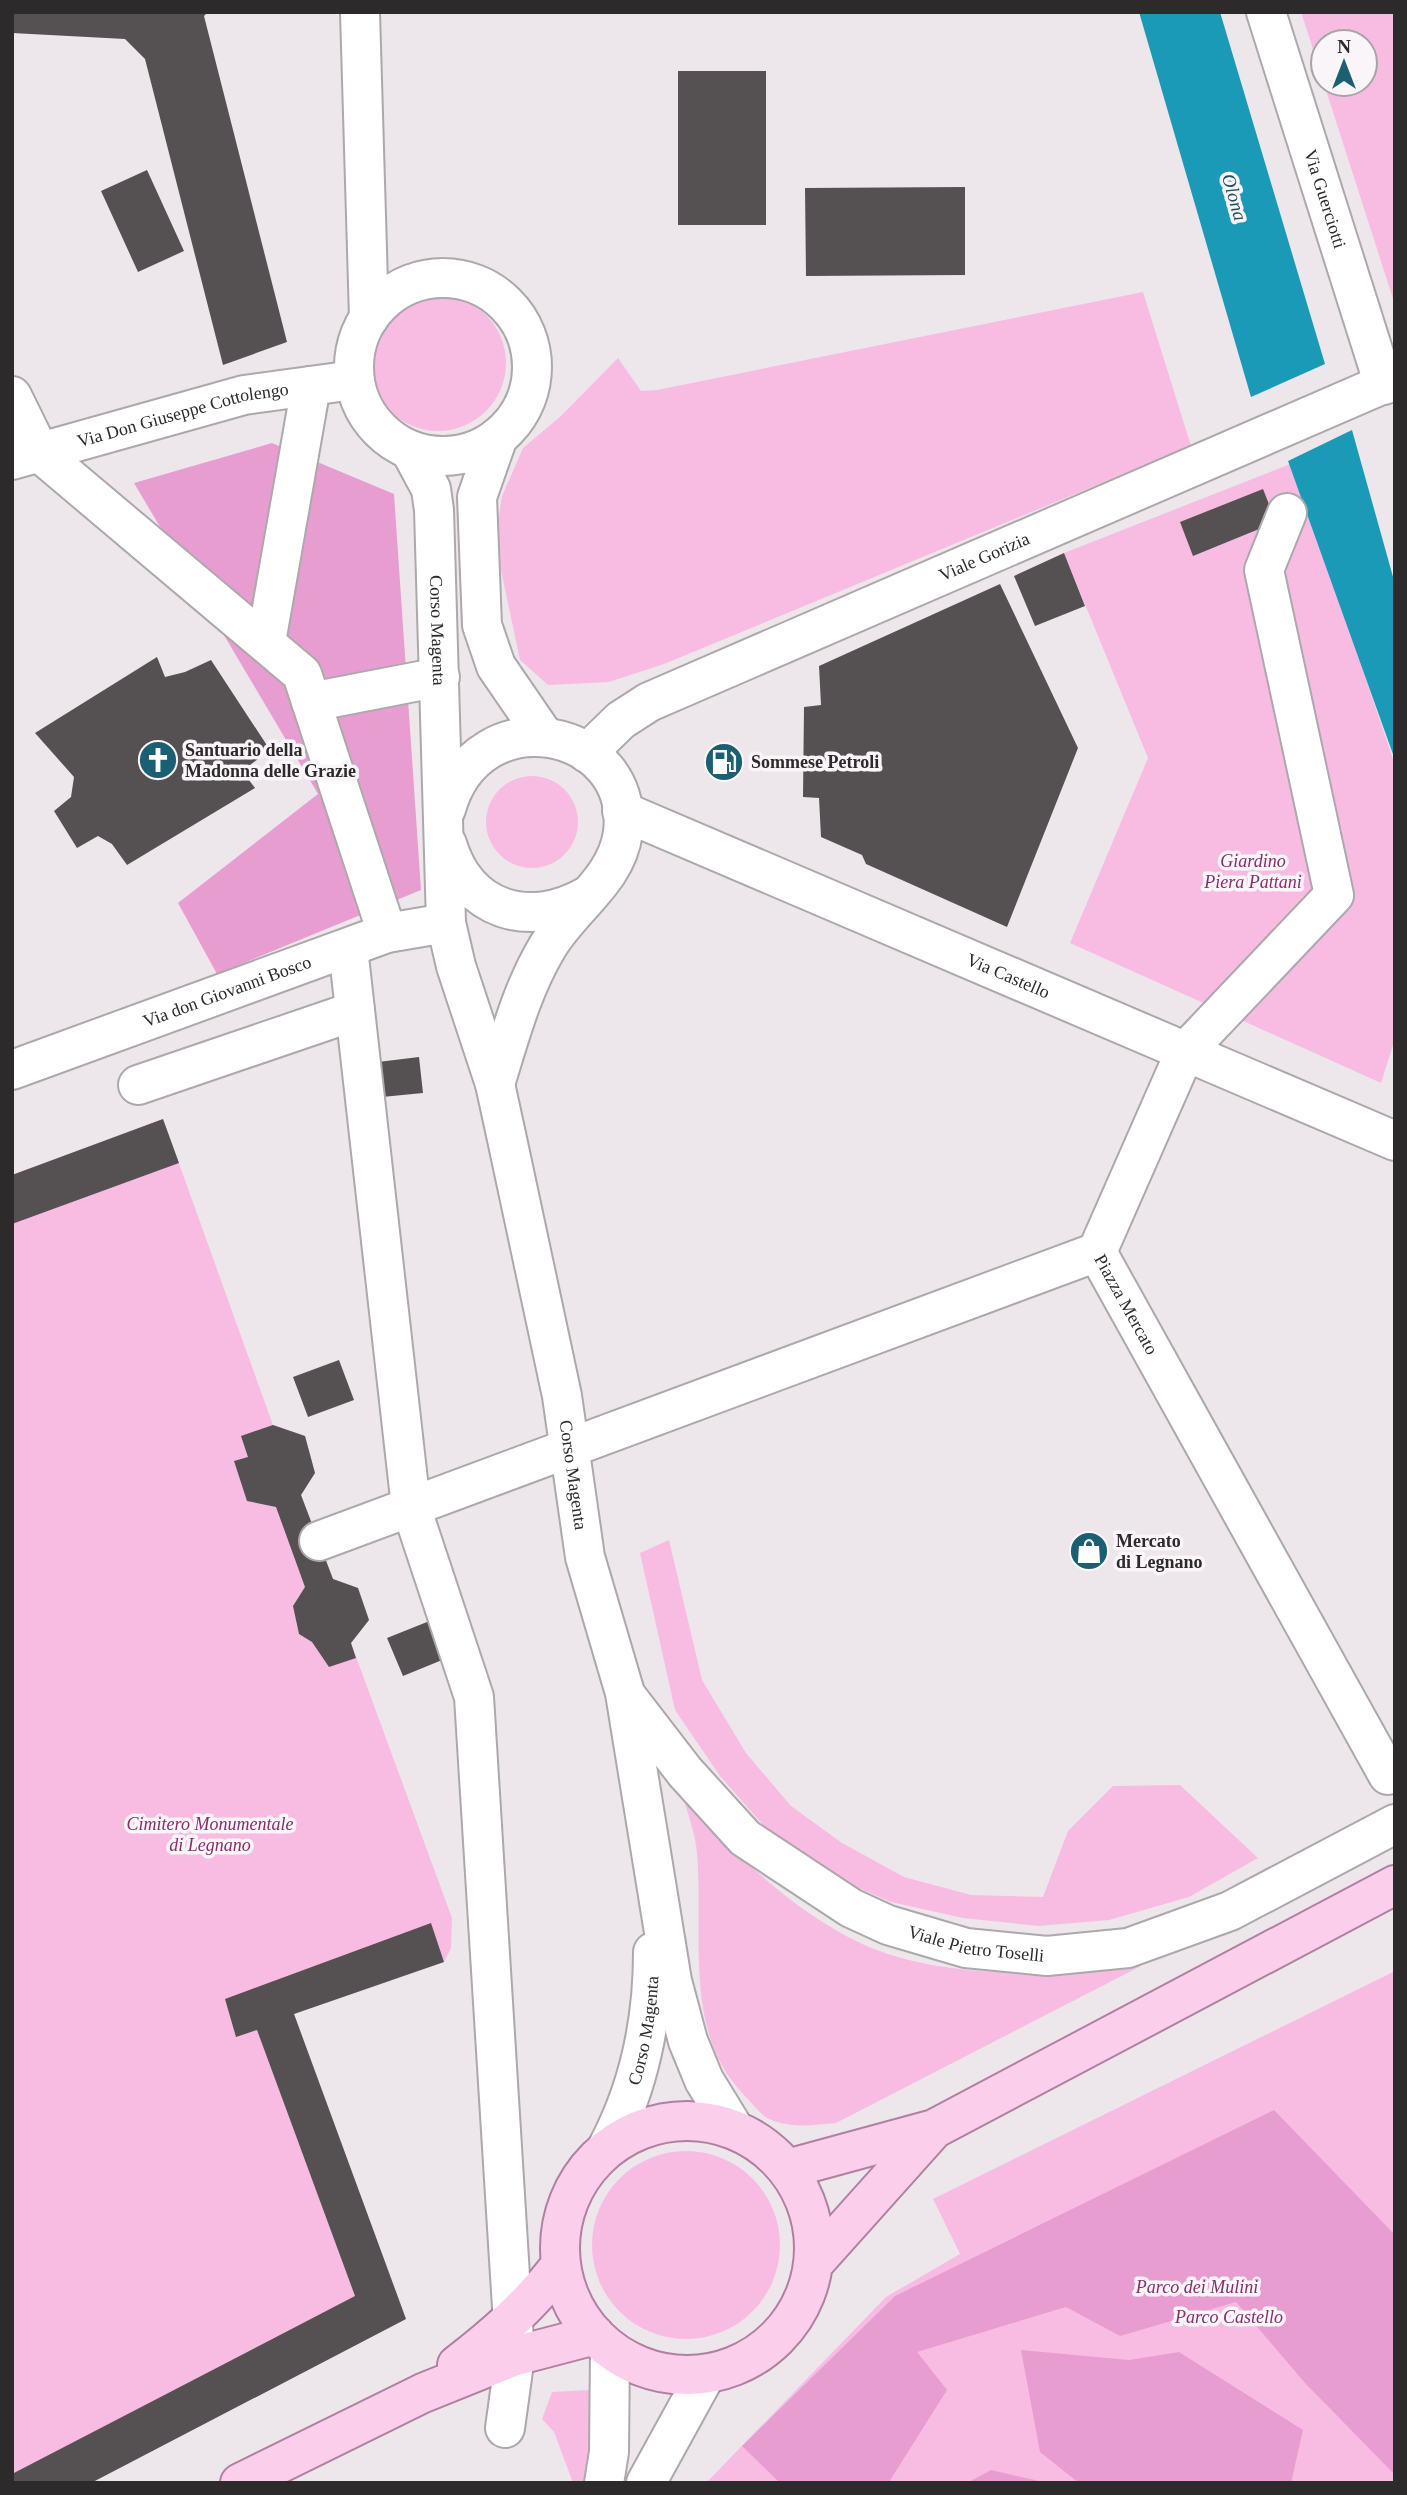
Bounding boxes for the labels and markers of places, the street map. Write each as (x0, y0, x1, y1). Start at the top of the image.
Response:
church icon: Santuario della Madonna delle Grazie (137, 739, 179, 781)
place label: Santuario della Madonna delle Grazie (185, 740, 356, 781)
fuel station icon: Sommese Petroli (703, 741, 745, 783)
place label: Sommese Petroli (751, 752, 879, 772)
shop icon: Mercato di Legnano (1068, 1530, 1110, 1572)
place label: Mercato di Legnano (1116, 1531, 1203, 1572)

